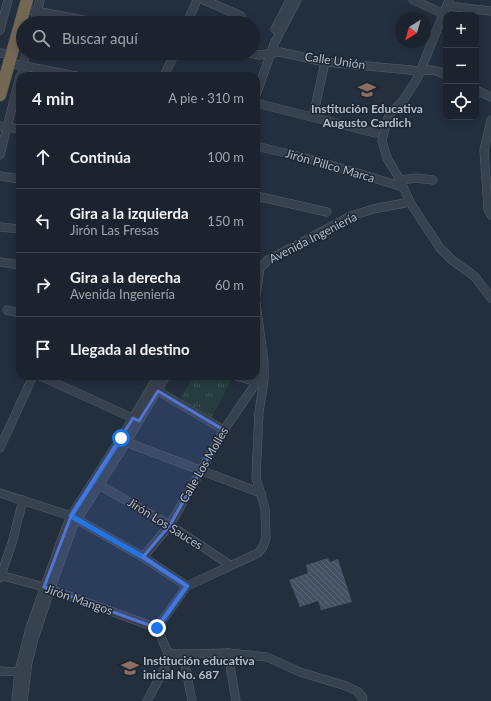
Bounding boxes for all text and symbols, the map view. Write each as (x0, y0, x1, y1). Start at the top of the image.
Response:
north arrow (395, 12, 431, 48)
map controls (443, 12, 479, 120)
button: + (443, 12, 479, 48)
search box (16, 16, 260, 60)
icon: search (30, 27, 52, 49)
text: Buscar aquí (62, 29, 138, 47)
button: − (443, 48, 479, 84)
street label: Calle Unión (304, 49, 366, 72)
school or university icon: Institución Educativa Augusto Cardich (357, 80, 377, 100)
button: locate (443, 84, 479, 120)
text: 4 min (32, 88, 74, 109)
text: A pie · 310 m (168, 90, 244, 106)
place label: Institución Educativa Augusto Cardich (311, 101, 423, 130)
icon: ahead (32, 146, 54, 168)
street label: Jirón Pillco Marca (284, 146, 377, 185)
text: Continúa (70, 148, 131, 166)
text: 100 m (207, 149, 244, 165)
text: Gira a la izquierda (70, 204, 189, 222)
street label: Avenida Ingeniería (266, 209, 359, 266)
icon: left (32, 210, 54, 232)
text: 150 m (207, 213, 244, 229)
text: Jirón Las Fresas (70, 222, 159, 238)
text: Gira a la derecha (70, 268, 181, 286)
icon: right (32, 274, 54, 296)
text: 60 m (215, 277, 244, 293)
text: Avenida Ingeniería (70, 286, 175, 302)
icon: arrive (32, 338, 54, 360)
text: Llegada al destino (70, 340, 190, 358)
street label: Calle Los Molles (176, 424, 231, 505)
route start (112, 429, 130, 447)
street label: Jirón Los Sauces (125, 495, 206, 553)
street label: Jirón Mangos (43, 581, 115, 618)
route end (148, 619, 166, 637)
place label: Institución educativa inicial No. 687 (143, 653, 255, 682)
school or university icon: Institución educativa inicial No. 687 (120, 658, 140, 678)

